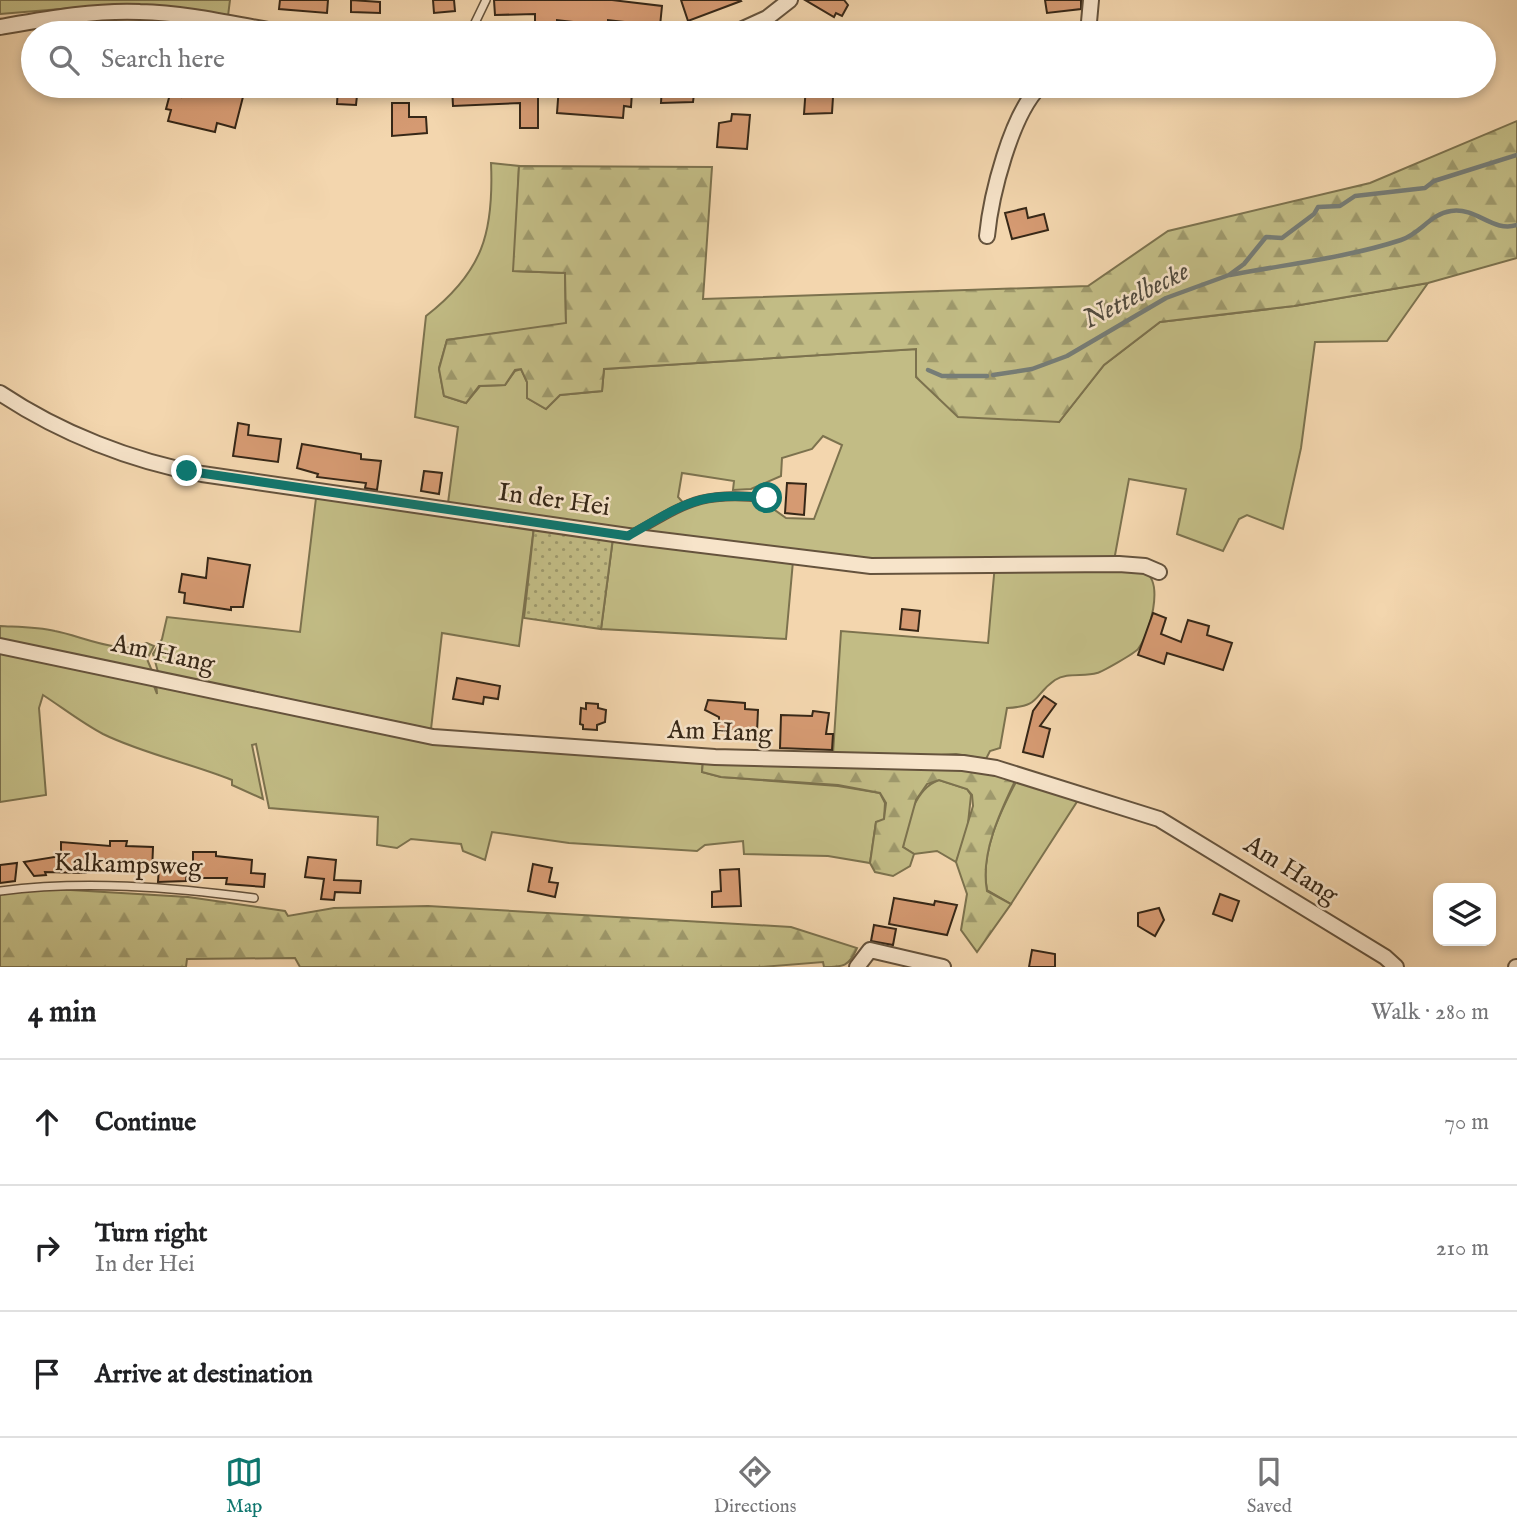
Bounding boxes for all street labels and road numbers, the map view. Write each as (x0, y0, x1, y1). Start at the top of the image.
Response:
street label: In der Hei (496, 476, 612, 524)
street label: Am Hang (107, 627, 219, 681)
street label: Am Hang (666, 714, 774, 750)
street label: Am Hang (1237, 828, 1345, 912)
street label: Kalkampsweg (53, 846, 204, 884)

